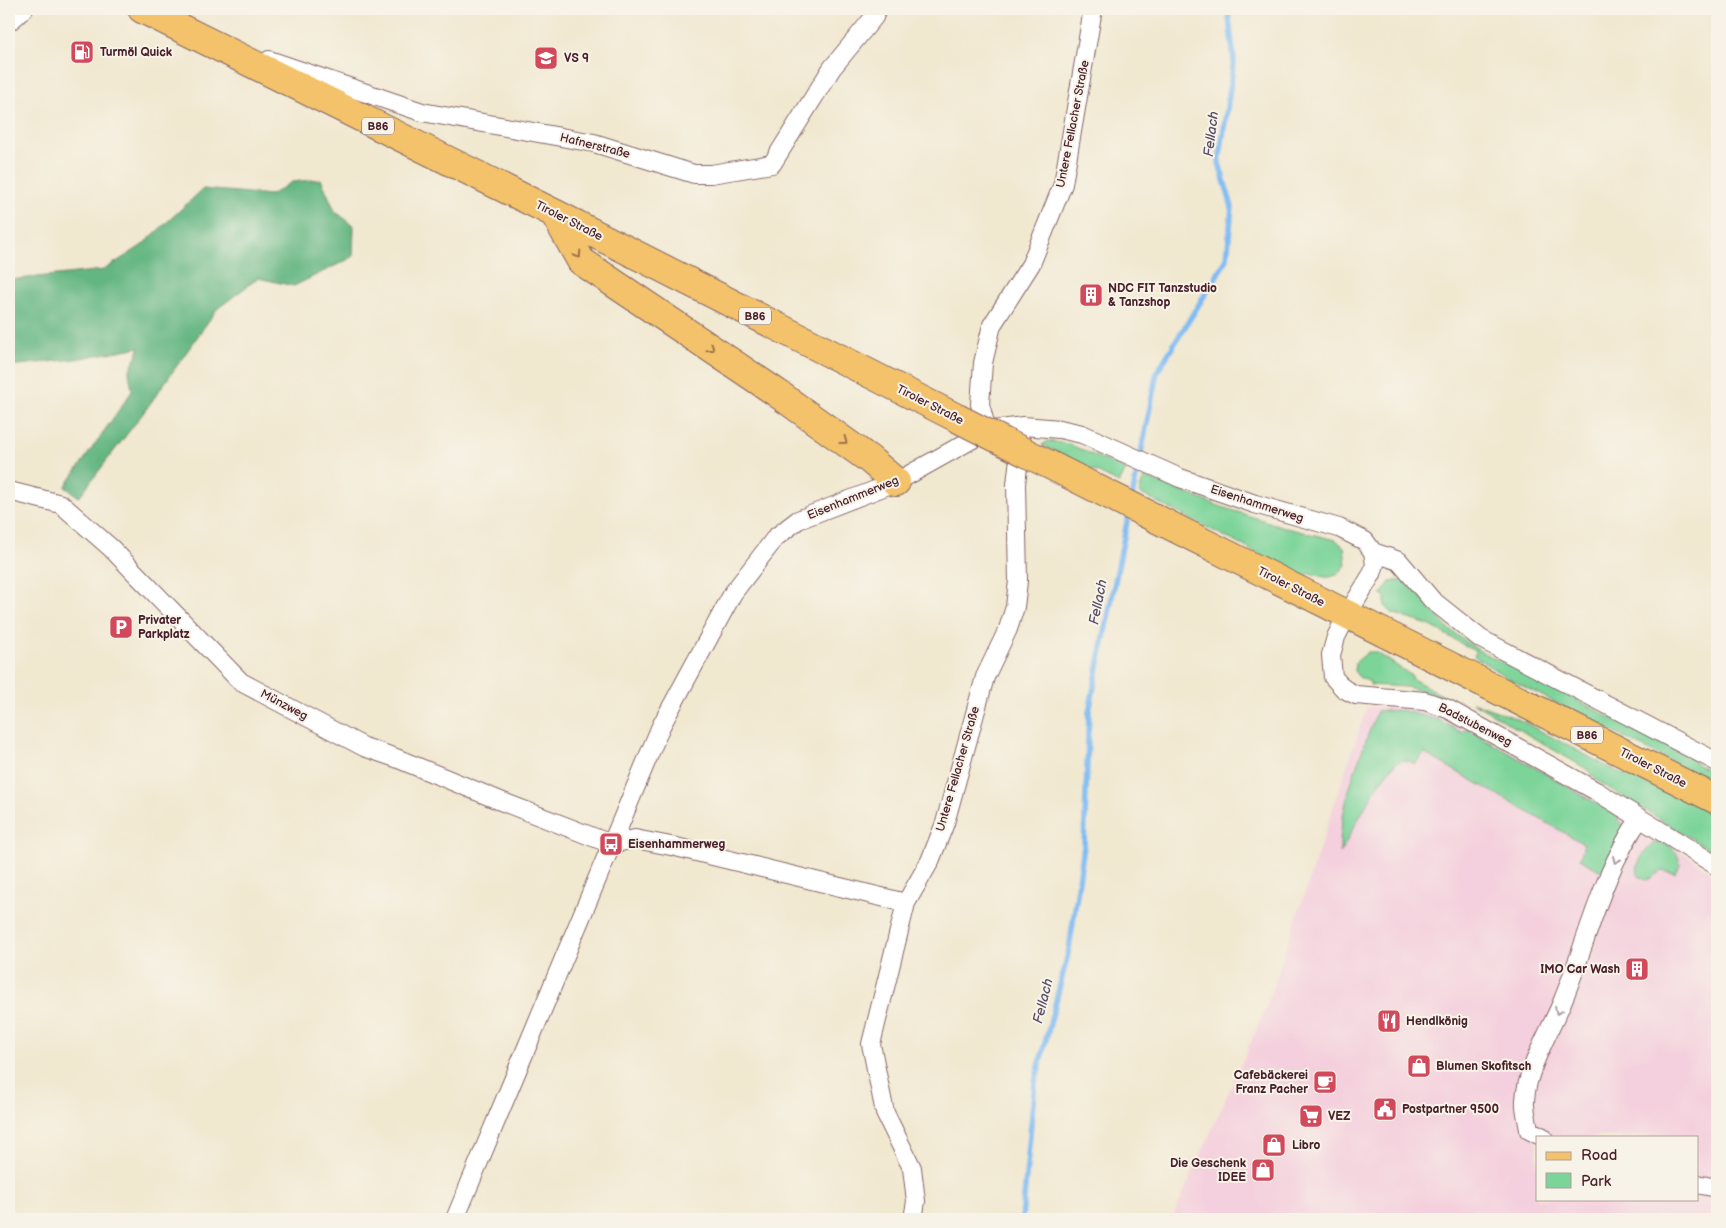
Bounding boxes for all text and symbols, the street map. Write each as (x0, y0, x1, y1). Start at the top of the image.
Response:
fuel station icon: Turmöl Quick (69, 39, 95, 65)
place label: Turmöl Quick (100, 45, 173, 60)
school or university icon: VS 9 (533, 45, 559, 71)
place label: VS 9 (564, 51, 589, 66)
street label: Untere Fellacher Straße (1053, 59, 1093, 189)
water label: Fellach (1200, 110, 1222, 158)
road number: B86 (362, 118, 394, 134)
street label: Hafnerstraße (558, 130, 632, 162)
street label: Tiroler Straße (533, 198, 605, 244)
one-way arrow (572, 250, 582, 259)
place label: NDC FIT Tanzstudio & Tanzshop (1108, 281, 1217, 310)
building icon: NDC FIT Tanzstudio & Tanzshop (1078, 282, 1104, 308)
road number: B86 (739, 308, 771, 324)
one-way arrow (705, 342, 714, 351)
street label: Tiroler Straße (894, 382, 966, 428)
one-way arrow (838, 435, 848, 444)
street label: Eisenhammerweg (805, 473, 901, 523)
street label: Eisenhammerweg (1208, 482, 1306, 526)
street label: Tiroler Straße (1255, 564, 1327, 610)
water label: Fellach (1085, 578, 1111, 626)
place label: Privater Parkplatz (138, 613, 190, 642)
parking icon: Privater Parkplatz (108, 614, 134, 640)
street label: Münzweg (258, 686, 310, 724)
street label: Badstubenweg (1436, 700, 1514, 750)
street label: Untere Fellacher Straße (933, 705, 983, 833)
road number: B86 (1571, 726, 1603, 744)
street label: Tiroler Straße (1617, 745, 1689, 791)
bus stop icon: Eisenhammerweg (598, 831, 624, 857)
place label: Eisenhammerweg (628, 837, 725, 852)
one-way arrow (1611, 855, 1622, 864)
building icon: IMO Car Wash (1624, 956, 1650, 982)
place label: IMO Car Wash (1540, 962, 1620, 977)
water label: Fellach (1029, 976, 1057, 1025)
one-way arrow (1554, 1006, 1564, 1015)
restaurant icon: Hendlkönig (1376, 1008, 1402, 1034)
place label: Hendlkönig (1406, 1014, 1468, 1029)
shop icon: Blumen Skofitsch (1406, 1053, 1432, 1079)
place label: Blumen Skofitsch (1436, 1059, 1531, 1074)
place label: Cafebäckerei Franz Pacher (1234, 1068, 1308, 1097)
cafe icon: Cafebäckerei Franz Pacher (1312, 1069, 1338, 1095)
public building icon: Postpartner 9500 (1372, 1096, 1398, 1122)
place label: Postpartner 9500 (1402, 1102, 1499, 1117)
supermarket icon: VEZ (1298, 1103, 1324, 1129)
place label: VEZ (1328, 1109, 1351, 1124)
shop icon: Libro (1261, 1132, 1287, 1158)
legend (1536, 1136, 1698, 1200)
place label: Libro (1292, 1138, 1320, 1153)
text: Road (1581, 1146, 1617, 1165)
place label: Die Geschenk IDEE (1170, 1156, 1247, 1185)
shop icon: Die Geschenk IDEE (1250, 1157, 1276, 1183)
text: Park (1581, 1172, 1612, 1191)

